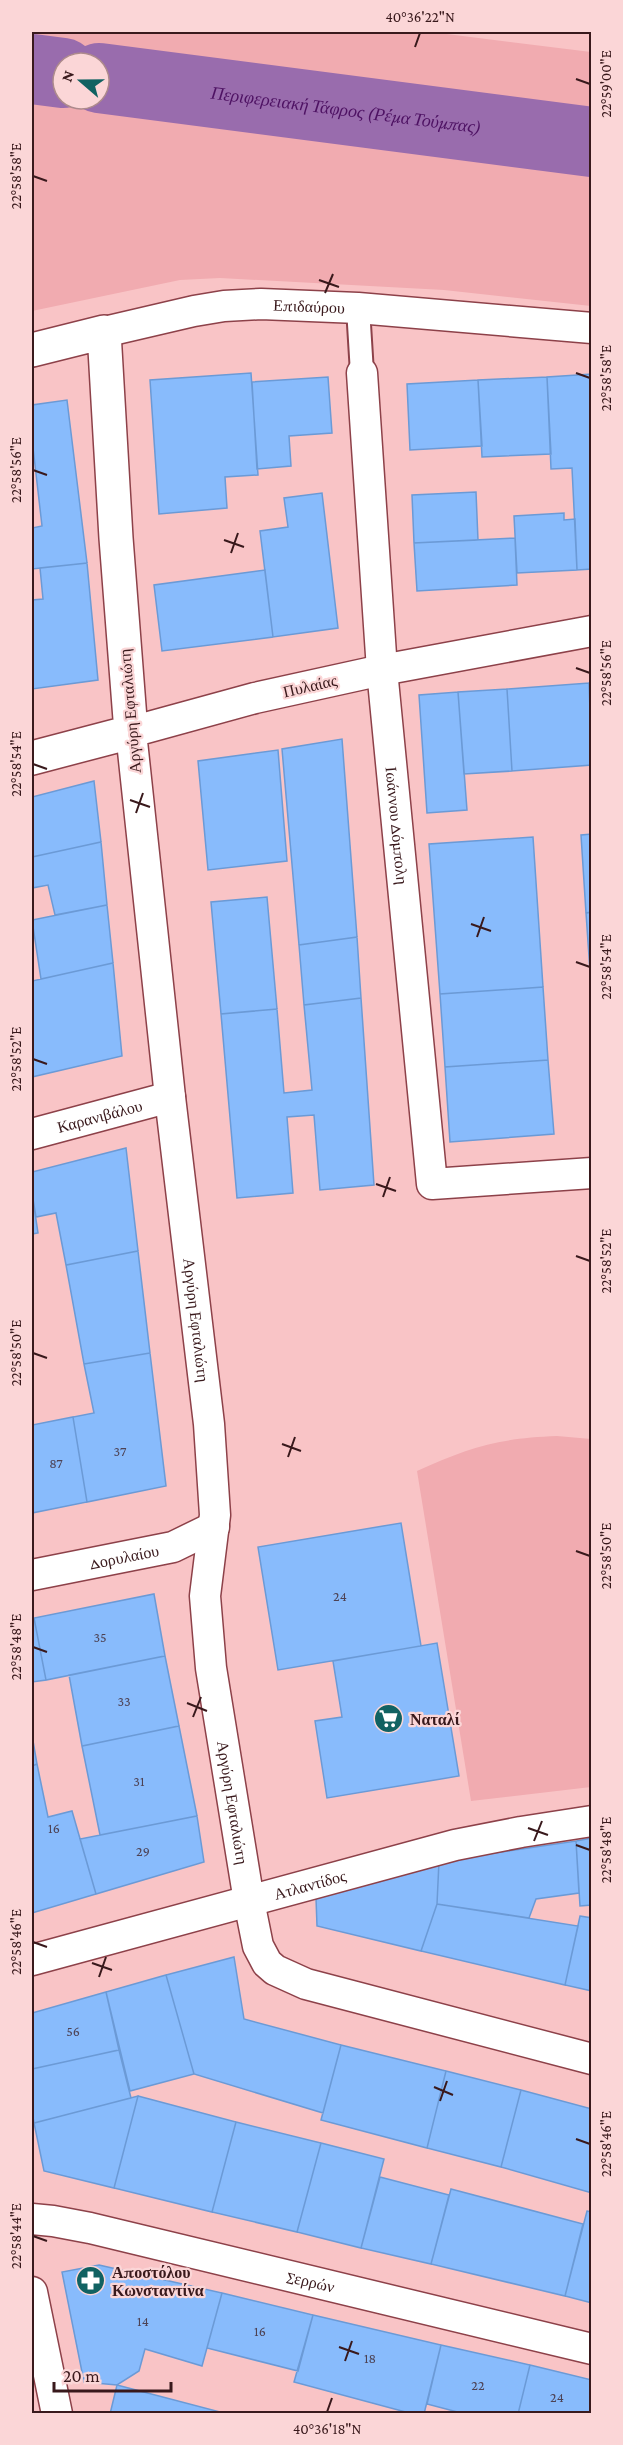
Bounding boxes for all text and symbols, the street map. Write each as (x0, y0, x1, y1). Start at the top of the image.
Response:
text: 40°36'22"N (385, 9, 455, 25)
text: 22°59'00"E (598, 50, 614, 118)
north arrow (51, 51, 111, 111)
text: N (58, 68, 77, 84)
water label: Περιφερειακή Τάφρος (Ρέμα Τούμπας) (209, 82, 482, 138)
text: 22°58'58"E (8, 143, 24, 209)
street label: Επιδαύρου (273, 296, 345, 316)
text: 22°58'58"E (598, 345, 614, 411)
text: 22°58'56"E (8, 437, 24, 503)
text: 22°58'56"E (598, 640, 614, 706)
street label: Αργύρη Εφταλιώτη (116, 648, 145, 774)
street label: Πυλαίας (281, 671, 339, 700)
text: 22°58'54"E (8, 731, 24, 797)
street label: Ιωάννου Δόμπολη (383, 766, 411, 885)
text: 22°58'54"E (598, 934, 614, 1000)
text: 22°58'52"E (8, 1027, 24, 1092)
street label: Καρανιβάλου (55, 1096, 144, 1135)
text: 22°58'52"E (598, 1229, 614, 1294)
street label: Αργύρη Εφταλιώτη (181, 1257, 212, 1383)
text: 22°58'50"E (8, 1320, 24, 1386)
house number: 37 (114, 1443, 127, 1459)
house number: 87 (49, 1455, 63, 1471)
text: 22°58'50"E (598, 1523, 614, 1589)
street label: Δορυλαίου (88, 1541, 160, 1572)
house number: 24 (333, 1588, 347, 1604)
text: 22°58'48"E (8, 1614, 24, 1680)
house number: 35 (93, 1629, 107, 1645)
house number: 33 (117, 1693, 131, 1709)
supermarket icon: Ναταλί (373, 1703, 405, 1735)
place label: Ναταλί (410, 1711, 460, 1728)
street label: Αργύρη Εφταλιώτη (214, 1740, 251, 1866)
house number: 31 (133, 1773, 145, 1789)
text: 22°58'48"E (598, 1817, 614, 1883)
house number: 16 (48, 1820, 60, 1836)
house number: 29 (136, 1843, 150, 1859)
street label: Ατλαντίδος (272, 1866, 348, 1902)
text: 22°58'46"E (8, 1909, 24, 1975)
house number: 56 (66, 2023, 80, 2039)
text: 22°58'46"E (598, 2111, 614, 2177)
text: 22°58'44"E (8, 2203, 24, 2269)
place label: Αποστόλου Κωνσταντίνα (112, 2264, 204, 2299)
pharmacy icon: Αποστόλου Κωνσταντίνα (75, 2265, 107, 2297)
street label: Σερρών (286, 2267, 336, 2295)
house number: 14 (137, 2313, 149, 2329)
house number: 16 (254, 2323, 266, 2339)
house number: 18 (364, 2350, 376, 2366)
scale bar (54, 2355, 171, 2393)
text: 20 m (63, 2366, 100, 2386)
house number: 22 (471, 2377, 485, 2393)
house number: 24 (550, 2389, 564, 2405)
text: 40°36'18"N (293, 2421, 361, 2437)

